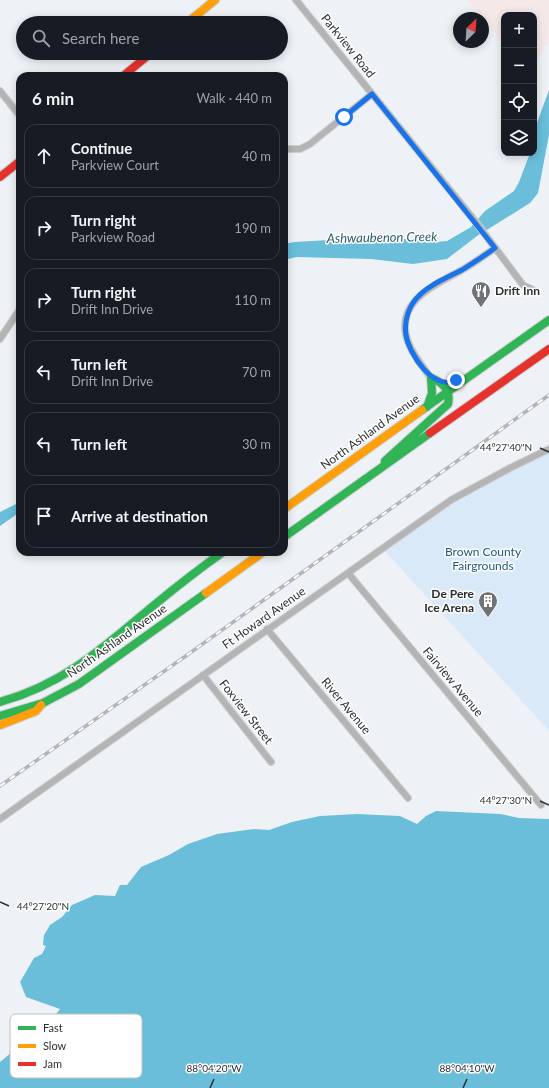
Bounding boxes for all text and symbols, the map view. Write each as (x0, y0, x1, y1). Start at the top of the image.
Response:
street label: Parkview Road (318, 11, 379, 81)
north arrow (453, 12, 489, 48)
map controls (501, 12, 537, 156)
button: + (501, 12, 537, 48)
search box (16, 16, 288, 60)
icon: search (30, 27, 52, 49)
text: Search here (62, 29, 139, 47)
button: − (501, 48, 537, 84)
button: locate (501, 84, 537, 120)
text: 6 min (32, 88, 74, 109)
text: Walk · 440 m (196, 90, 272, 106)
route start (335, 108, 353, 126)
button: layers (501, 120, 537, 156)
text: Continue (71, 139, 132, 157)
icon: ahead (33, 145, 55, 167)
text: 40 m (242, 148, 271, 164)
text: Parkview Court (71, 157, 159, 173)
text: Turn right (71, 211, 136, 229)
icon: right (33, 217, 55, 239)
text: 190 m (234, 220, 271, 236)
water label: Ashwaubenon Creek (326, 228, 438, 246)
text: Parkview Road (71, 229, 155, 245)
restaurant icon: Drift Inn (470, 280, 492, 308)
text: Turn right (71, 283, 136, 301)
place label: Drift Inn (495, 283, 540, 298)
icon: right (33, 289, 55, 311)
text: 110 m (234, 292, 271, 308)
text: Drift Inn Drive (71, 301, 153, 317)
text: Turn left (71, 355, 127, 373)
icon: left (33, 361, 55, 383)
text: 70 m (242, 364, 271, 380)
route end (447, 371, 465, 389)
text: Drift Inn Drive (71, 373, 153, 389)
street label: North Ashland Avenue (317, 391, 422, 472)
icon: left (33, 433, 55, 455)
text: Turn left (71, 435, 127, 453)
text: 30 m (242, 436, 271, 452)
text: 44°27'40"N (480, 441, 532, 453)
icon: arrive (33, 505, 55, 527)
text: Arrive at destination (71, 507, 208, 525)
park label: Brown County Fairgrounds (445, 544, 522, 573)
street label: Ft Howard Avenue (219, 583, 308, 652)
place label: De Pere Ice Arena (424, 586, 475, 615)
building icon: De Pere Ice Arena (477, 590, 499, 618)
street label: North Ashland Avenue (64, 600, 170, 681)
street label: Fairview Avenue (420, 644, 487, 719)
street label: River Avenue (318, 674, 374, 737)
street label: Foxview Street (216, 676, 277, 748)
text: 44°27'30"N (480, 794, 532, 806)
text: 44°27'20"N (17, 900, 69, 912)
legend (10, 1014, 142, 1078)
text: Fast (43, 1021, 63, 1034)
text: Slow (43, 1039, 67, 1052)
text: Jam (43, 1057, 62, 1070)
text: 88°04'20"W (186, 1062, 242, 1074)
text: 88°04'10"W (439, 1062, 495, 1074)

